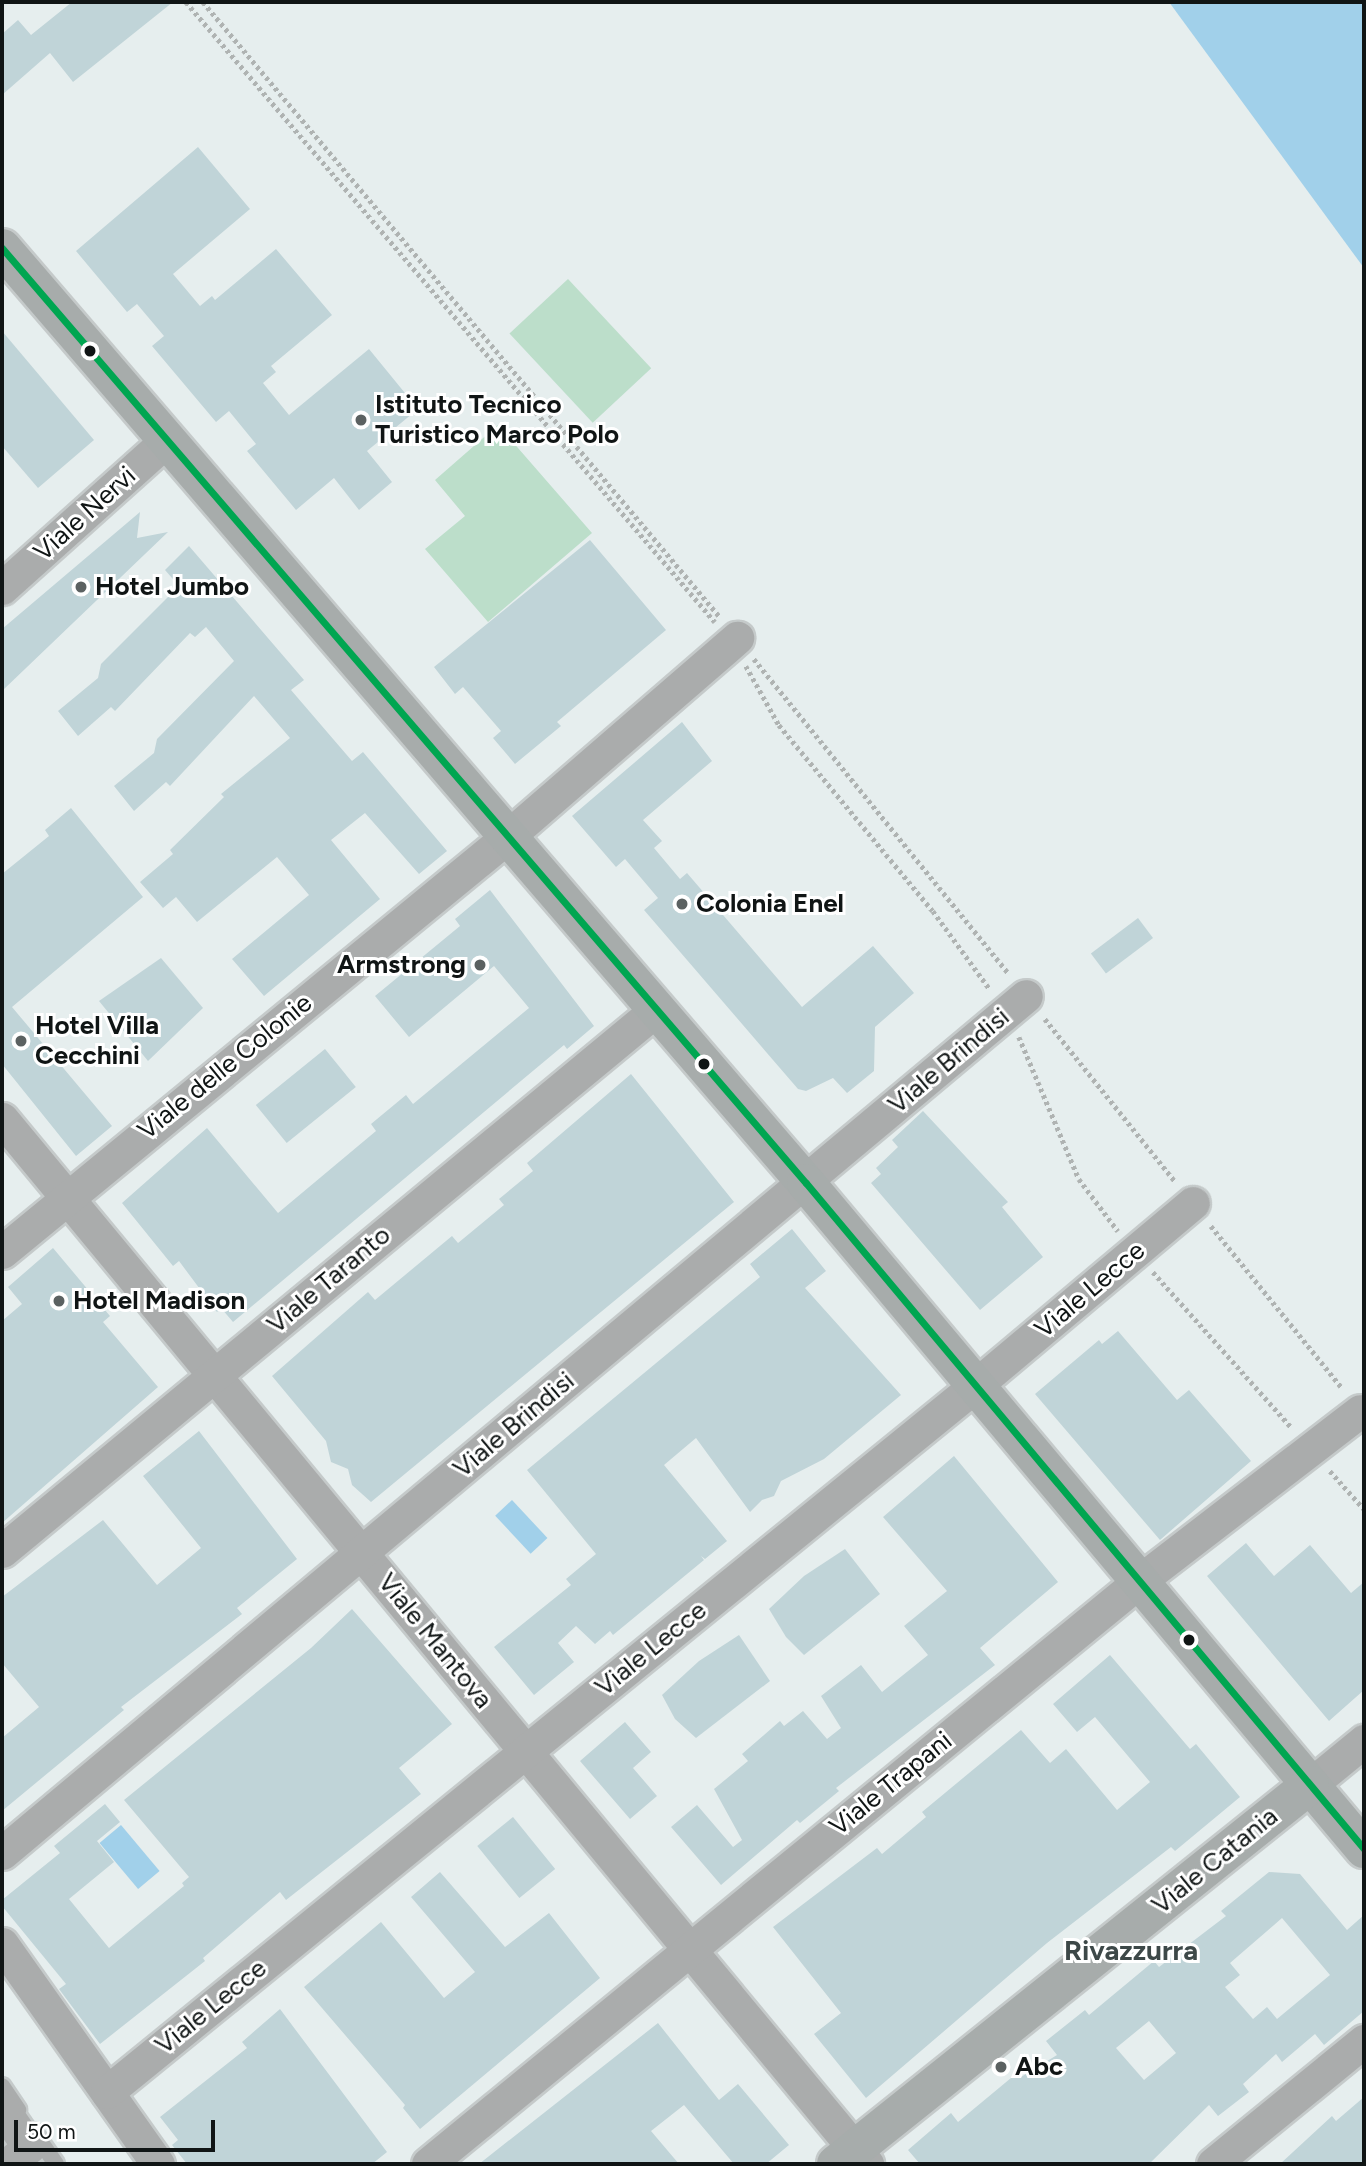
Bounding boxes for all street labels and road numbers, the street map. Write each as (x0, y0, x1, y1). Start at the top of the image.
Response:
street label: Viale Nervi (28, 460, 142, 568)
street label: Viale delle Colonie (132, 987, 318, 1147)
street label: Viale Brindisi (882, 1001, 1016, 1121)
street label: Viale Taranto (261, 1220, 397, 1340)
street label: Viale Lecce (1029, 1235, 1151, 1345)
street label: Viale Brindisi (447, 1365, 581, 1485)
street label: Viale Mantova (371, 1567, 499, 1715)
street label: Viale Lecce (589, 1595, 713, 1703)
street label: Viale Trapani (824, 1725, 958, 1843)
street label: Viale Catania (1146, 1801, 1284, 1921)
street label: Viale Lecce (149, 1953, 273, 2061)

